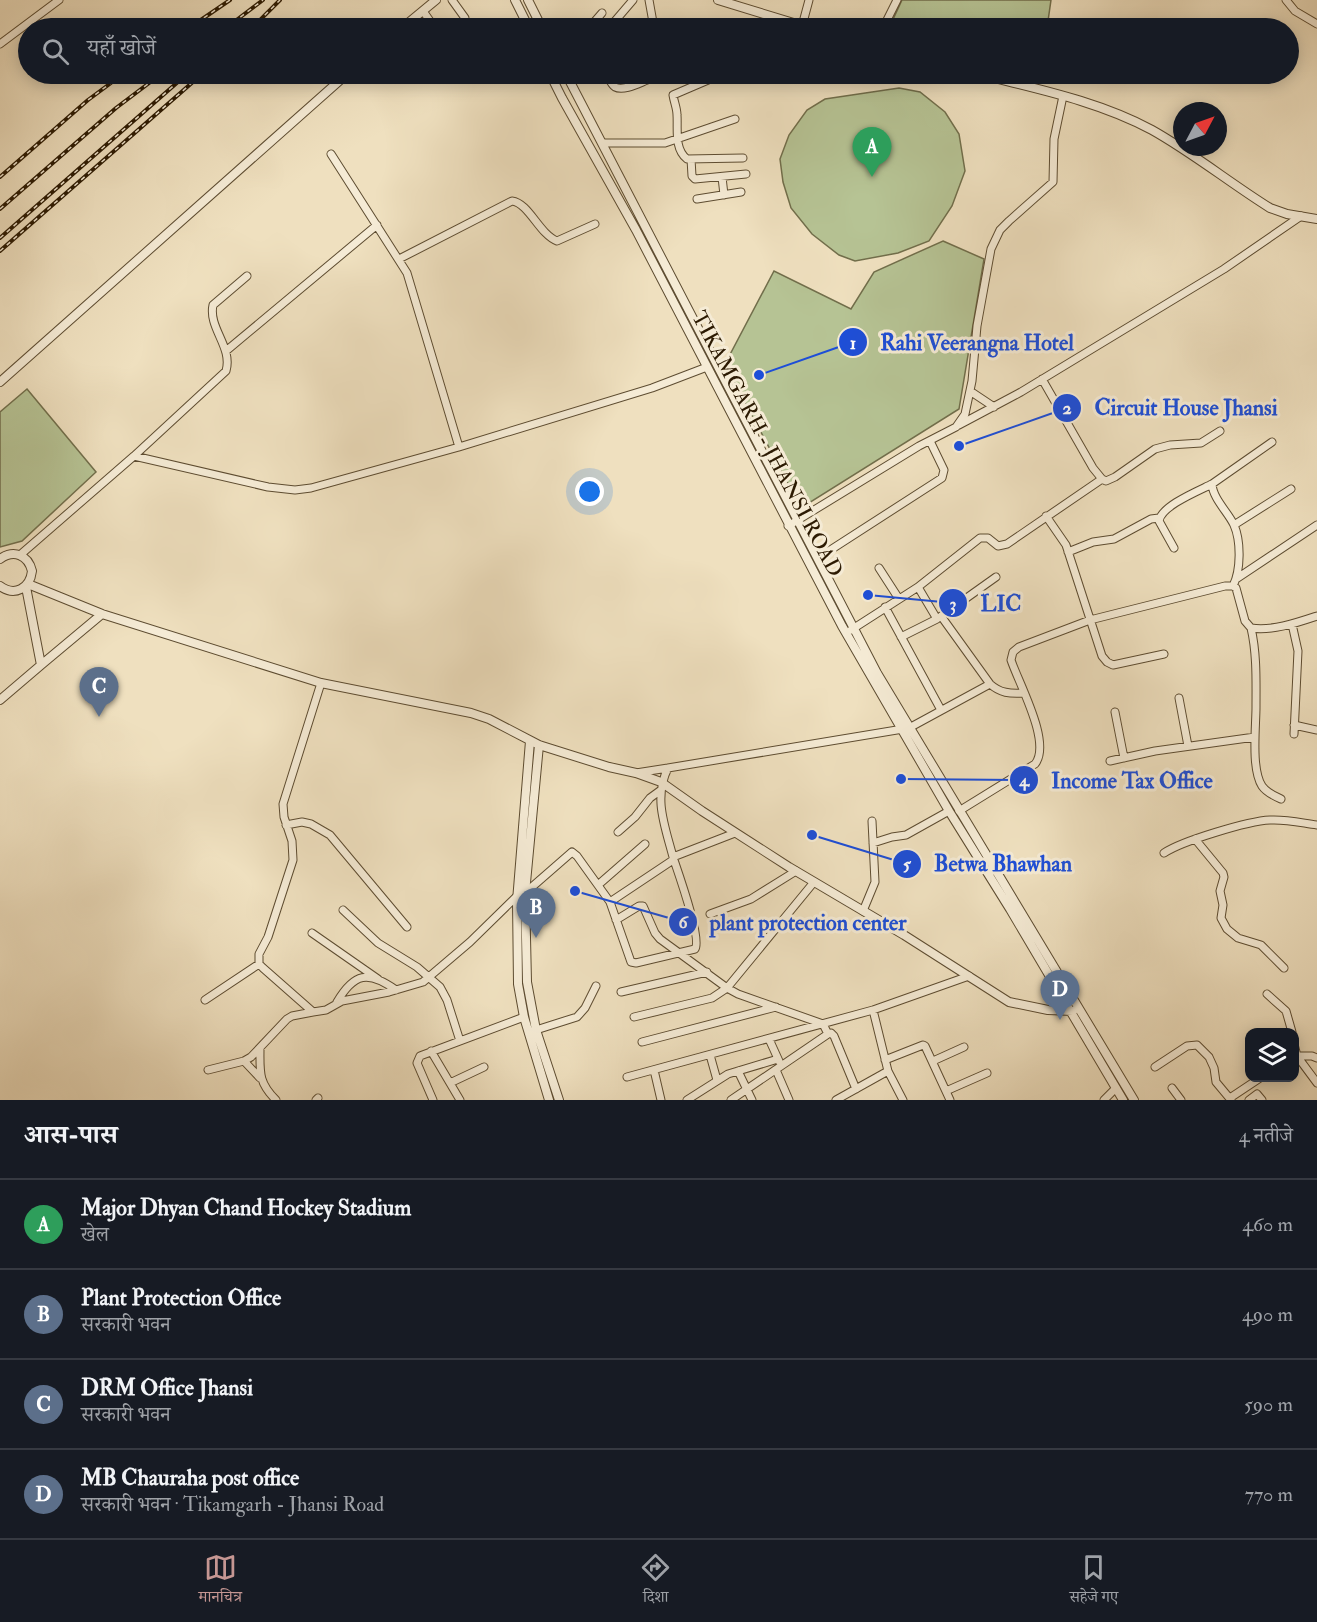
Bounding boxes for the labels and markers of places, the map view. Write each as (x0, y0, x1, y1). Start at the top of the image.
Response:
pin: A (852, 128, 892, 177)
callout: Rahi Veerangna Hotel (838, 322, 1086, 362)
callout: Circuit House Jhansi (1052, 388, 1289, 428)
callout: LIC (938, 583, 1033, 623)
pin: C (80, 668, 118, 717)
callout: Income Tax Office (1009, 760, 1225, 800)
callout: Betwa Bhawhan (892, 844, 1084, 884)
pin: B (516, 888, 556, 938)
callout: plant protection center (668, 902, 919, 942)
pin: D (1040, 970, 1080, 1020)

